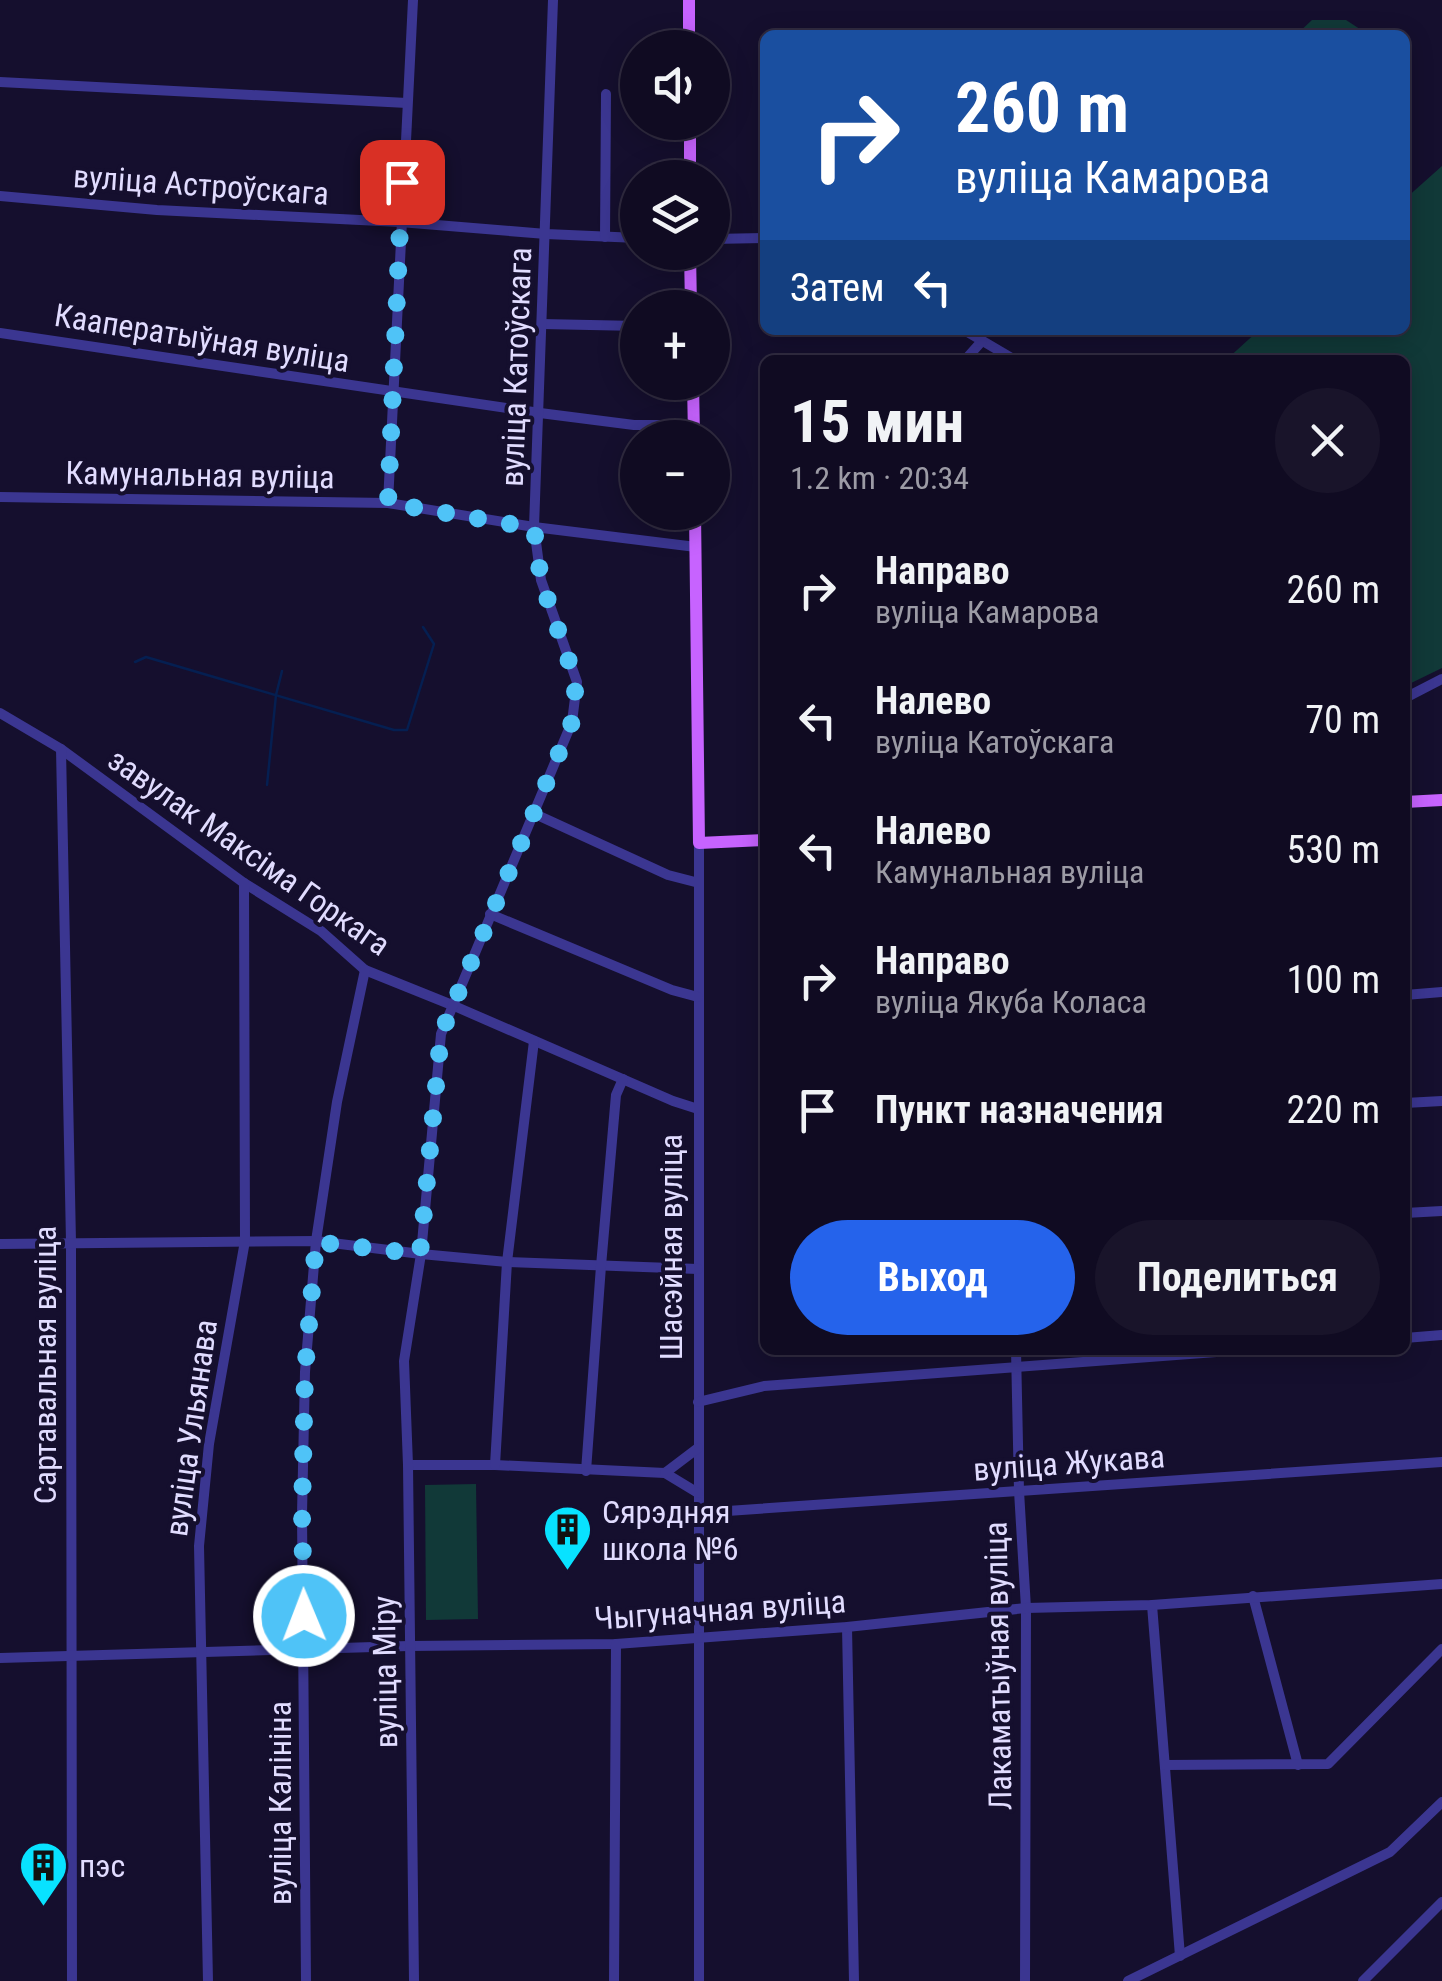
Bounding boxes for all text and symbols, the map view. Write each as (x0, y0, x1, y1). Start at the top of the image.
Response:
map controls (620, 30, 730, 530)
button: sound (620, 30, 730, 140)
text: 260 m (955, 67, 1129, 149)
icon: right (790, 70, 920, 200)
pin (360, 140, 445, 225)
text: вуліца Камарова (955, 151, 1270, 204)
icon: arrive (375, 155, 430, 210)
street label: вуліца Астроўскага (72, 157, 330, 213)
button: layers (620, 160, 730, 270)
street label: вуліца Катоўскага (493, 247, 539, 487)
icon: left (905, 260, 960, 315)
text: Затем (790, 266, 885, 310)
button: + (620, 290, 730, 400)
street label: Кааператыўная вуліца (52, 296, 352, 380)
text: 15 мин (790, 386, 964, 457)
button: close (1275, 388, 1380, 493)
button: − (620, 420, 730, 530)
street label: Камунальная вуліца (65, 454, 335, 496)
text: 1.2 km · 20:34 (790, 459, 969, 497)
text: Направо (875, 549, 1010, 593)
icon: right (790, 563, 845, 618)
text: 260 m (1286, 568, 1380, 612)
text: вуліца Камарова (875, 593, 1099, 631)
text: Налево (875, 679, 991, 723)
icon: left (790, 693, 845, 748)
text: 70 m (1305, 698, 1380, 742)
text: вуліца Катоўскага (875, 723, 1114, 761)
street label: завулак Максіма Горкага (101, 740, 397, 964)
text: Налево (875, 809, 991, 853)
icon: left (790, 823, 845, 878)
text: 530 m (1286, 828, 1380, 872)
text: Камунальная вуліца (875, 853, 1144, 891)
text: Направо (875, 939, 1010, 983)
icon: right (790, 953, 845, 1008)
text: 100 m (1286, 958, 1380, 1002)
text: вуліца Якуба Коласа (875, 983, 1147, 1021)
icon: arrive (790, 1083, 845, 1138)
text: Пункт назначения (875, 1088, 1164, 1132)
text: 220 m (1286, 1088, 1380, 1132)
street label: Шасэйная вуліца (652, 1134, 690, 1360)
button: Выход (790, 1220, 1075, 1335)
button: Поделиться (1095, 1220, 1380, 1335)
street label: Сартавальная вуліца (26, 1226, 64, 1504)
street label: вуліца Ульянава (157, 1317, 225, 1539)
street label: вуліца Жукава (972, 1437, 1166, 1489)
place label: Сярэдняя школа №6 (602, 1493, 739, 1568)
building icon: Сярэдняя школа №6 (541, 1504, 593, 1572)
street label: Лакаматыўная вуліца (976, 1521, 1020, 1811)
position arrow (252, 1564, 356, 1668)
street label: Чыгуначная вуліца (593, 1582, 847, 1638)
street label: вуліца Міру (365, 1596, 405, 1748)
street label: вуліца Калініна (261, 1701, 299, 1905)
building icon: пэс (18, 1840, 70, 1908)
place label: пэс (79, 1847, 125, 1885)

